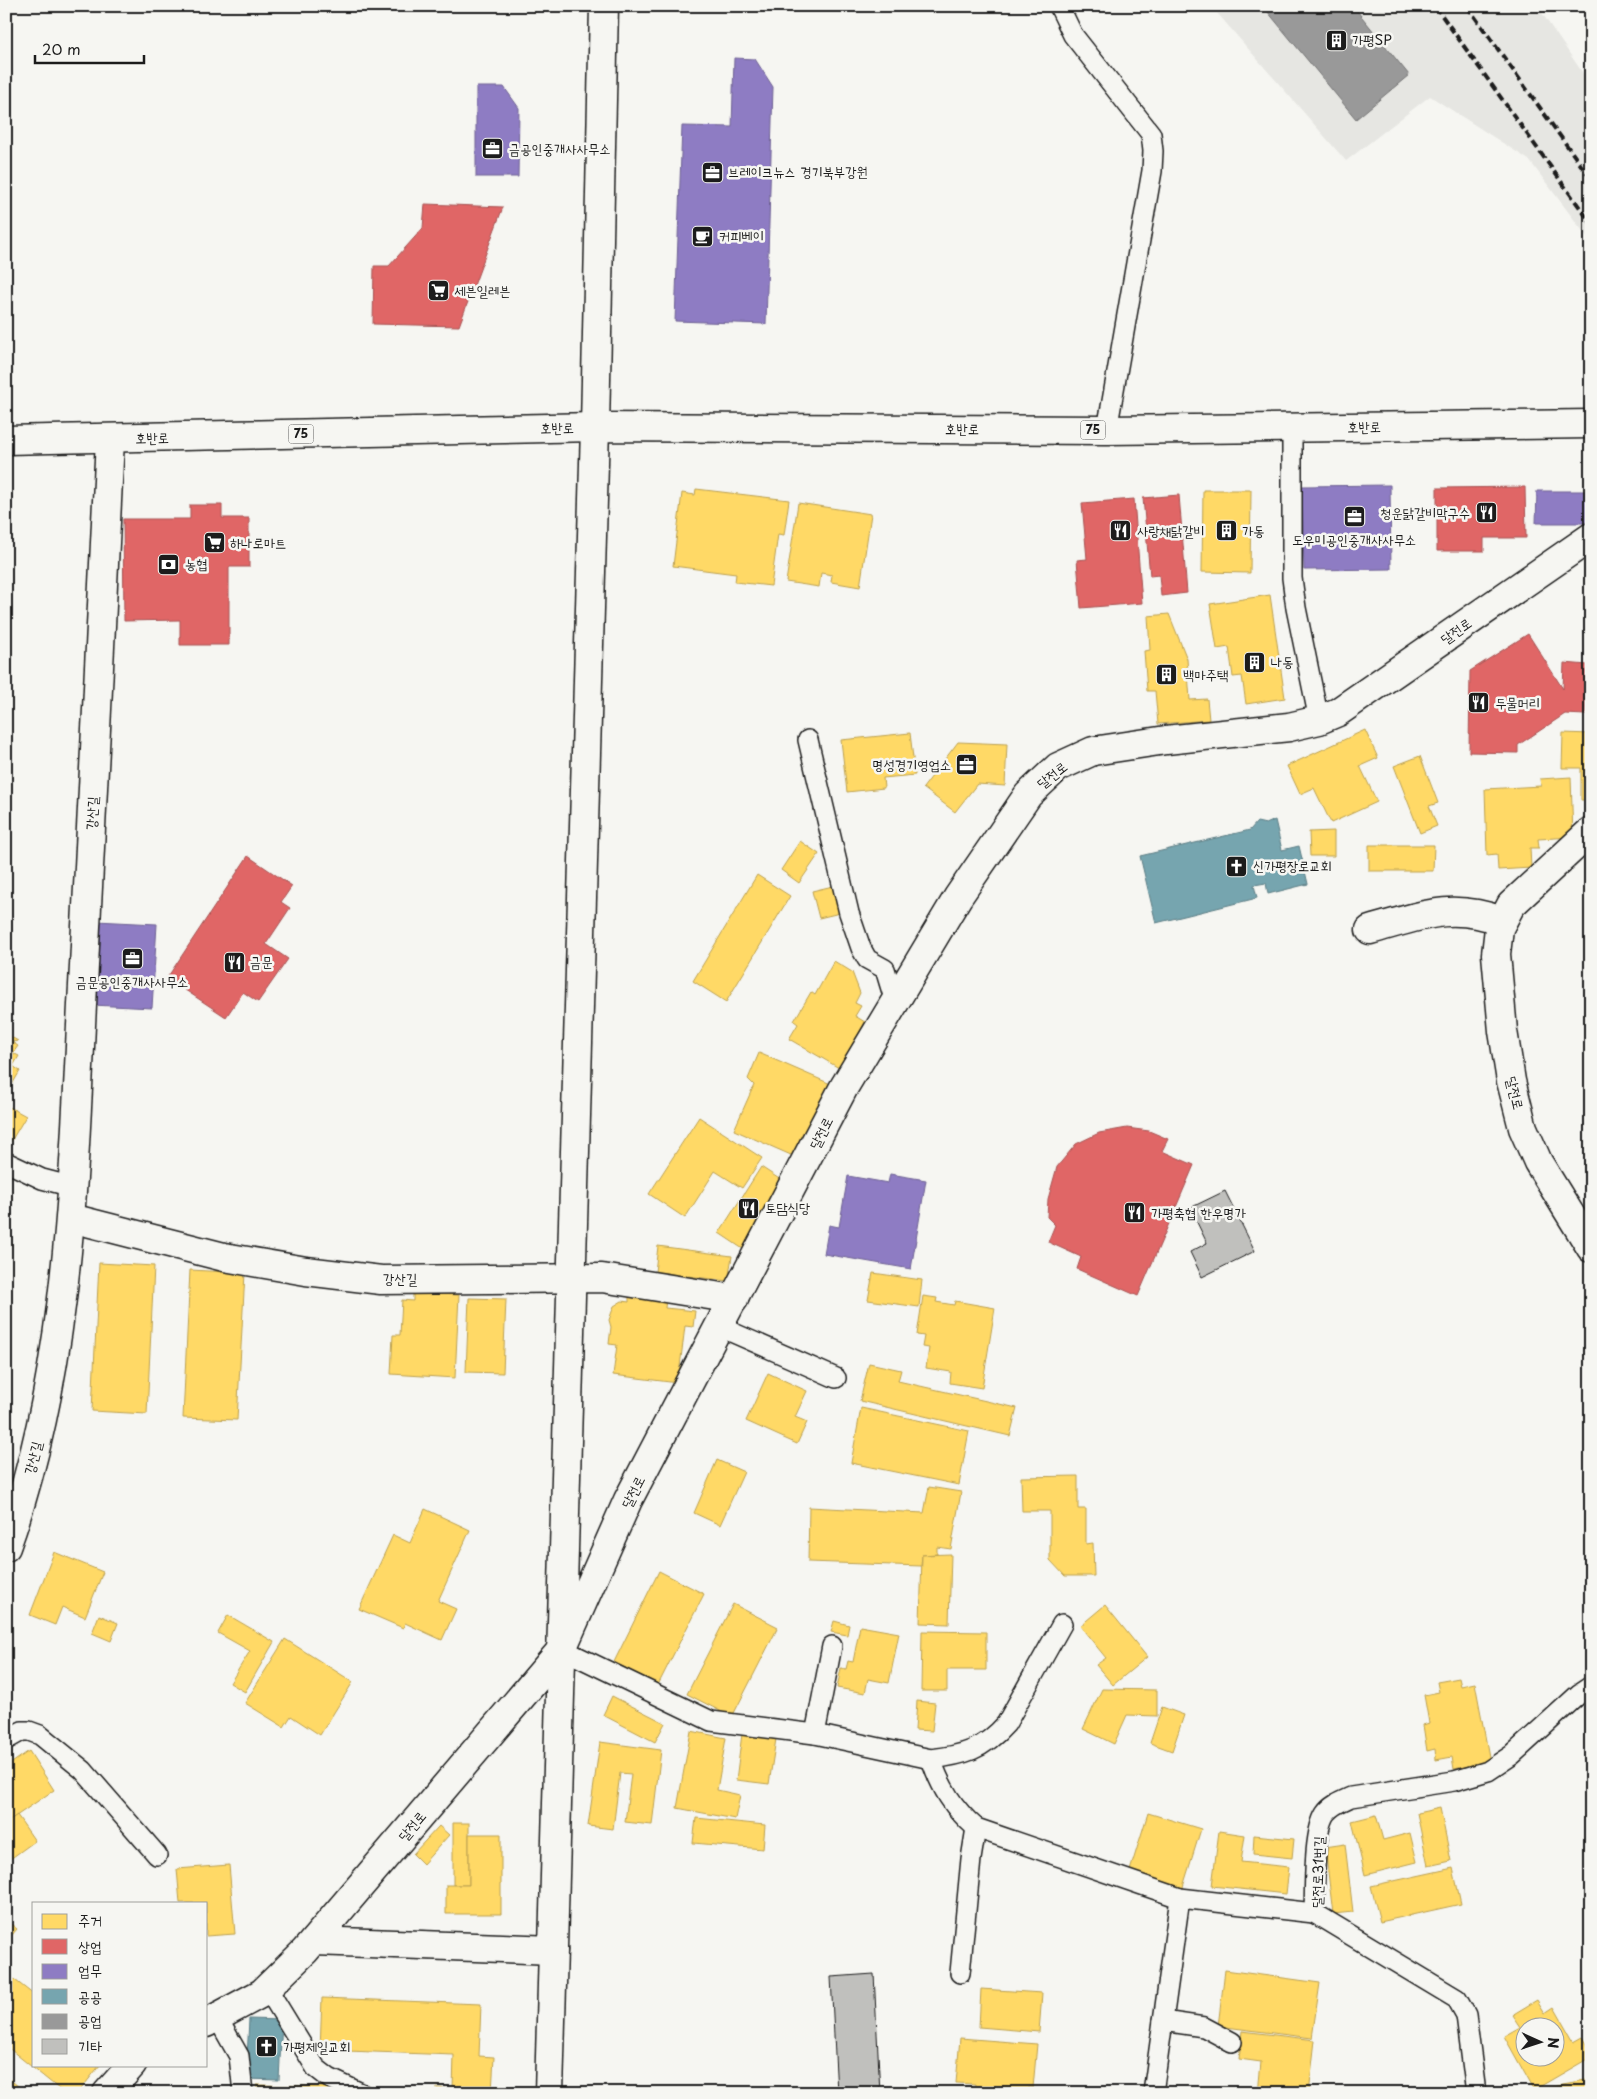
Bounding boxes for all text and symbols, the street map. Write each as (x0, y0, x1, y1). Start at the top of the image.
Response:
building icon: 가평SP (1324, 28, 1348, 52)
place label: 가평SP (1352, 29, 1392, 50)
scale bar (35, 32, 144, 64)
text: 20 m (42, 37, 81, 60)
office icon: 금공인중개사사무소 (481, 137, 505, 161)
place label: 금공인중개사사무소 (509, 138, 610, 159)
office icon: 브레이크뉴스 경기북부강원 (700, 160, 724, 184)
place label: 브레이크뉴스 경기북부강원 (728, 161, 868, 182)
cafe icon: 커피베이 (691, 224, 715, 248)
place label: 커피베이 (719, 225, 764, 246)
supermarket icon: 세븐일레븐 (426, 279, 450, 303)
place label: 세븐일레븐 (454, 280, 510, 301)
street label: 호반로 (1347, 416, 1381, 437)
street label: 호반로 (540, 417, 574, 438)
street label: 호반로 (945, 418, 979, 439)
road number: 75 (1080, 420, 1106, 440)
road number: 75 (288, 424, 314, 444)
street label: 호반로 (135, 427, 169, 448)
restaurant icon: 청운닭갈비막구수 (1474, 501, 1498, 525)
place label: 청운닭갈비막구수 (1380, 502, 1470, 523)
office icon: 도우미공인중개사사무소 (1342, 505, 1366, 529)
restaurant icon: 사랑채닭갈비 (1109, 519, 1133, 543)
building icon: 가동 (1214, 519, 1238, 543)
place label: 사랑채닭갈비 (1137, 520, 1205, 541)
place label: 가동 (1242, 520, 1265, 541)
place label: 도우미공인중개사사무소 (1292, 529, 1416, 550)
supermarket icon: 하나로마트 (202, 531, 226, 555)
place label: 하나로마트 (230, 532, 286, 553)
bank icon: 농협 (157, 552, 181, 576)
place label: 농협 (185, 553, 208, 574)
street label: 달전로 (1436, 612, 1476, 649)
building icon: 나동 (1243, 650, 1267, 674)
place label: 나동 (1271, 651, 1294, 672)
building icon: 백마주택 (1155, 663, 1179, 687)
place label: 백마주택 (1183, 664, 1228, 685)
restaurant icon: 두물머리 (1467, 691, 1491, 715)
place label: 두물머리 (1495, 692, 1540, 713)
office icon: 명성경기영업소 (955, 753, 979, 777)
place label: 명성경기영업소 (872, 754, 951, 775)
street label: 달전로 (1032, 756, 1071, 793)
street label: 강산길 (80, 795, 103, 830)
church icon: 신가평장로교회 (1225, 854, 1249, 878)
place label: 신가평장로교회 (1253, 855, 1332, 876)
office icon: 금문공인중개사사무소 (120, 947, 144, 971)
restaurant icon: 금문 (222, 950, 246, 974)
place label: 금문 (250, 951, 273, 972)
place label: 금문공인중개사사무소 (76, 971, 188, 992)
street label: 달전로 (1501, 1074, 1530, 1112)
street label: 달전로 (804, 1113, 838, 1153)
restaurant icon: 토담식당 (737, 1196, 761, 1220)
place label: 토담식당 (765, 1197, 811, 1218)
restaurant icon: 가평축협 한우명가 (1123, 1201, 1147, 1225)
place label: 가평축협 한우명가 (1151, 1202, 1246, 1223)
street label: 강산길 (383, 1268, 418, 1289)
street label: 강산길 (18, 1438, 47, 1477)
street label: 달전로 (616, 1472, 650, 1512)
street label: 달전로 (393, 1806, 431, 1845)
street label: 달전로31번길 (1306, 1835, 1329, 1908)
legend (32, 1902, 208, 2066)
text: 주거 (78, 1908, 102, 1931)
text: 상업 (78, 1934, 102, 1957)
text: 업무 (78, 1958, 102, 1981)
text: 공공 (78, 1984, 102, 2007)
text: 공업 (78, 2008, 102, 2031)
north arrow (1514, 2016, 1564, 2066)
text: 기타 (78, 2034, 102, 2057)
church icon: 가평제일교회 (255, 2035, 279, 2059)
place label: 가평제일교회 (283, 2036, 351, 2057)
text: N (1543, 2037, 1564, 2049)

